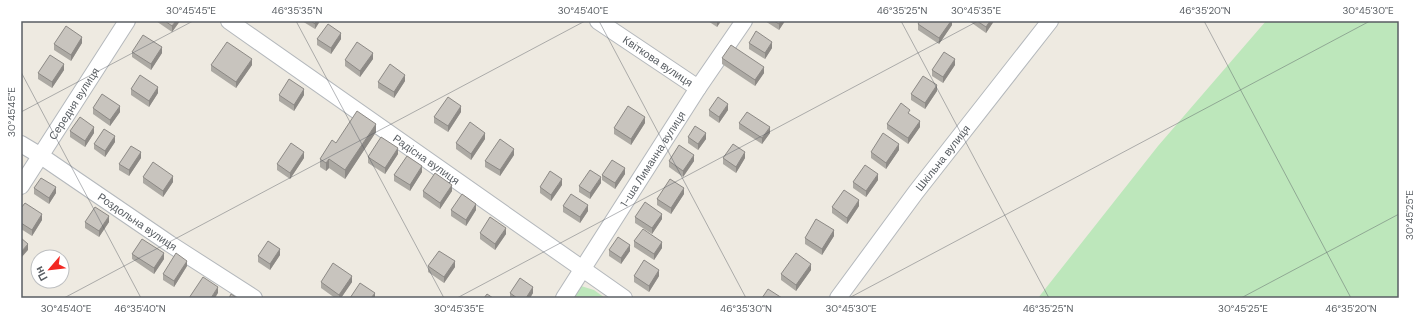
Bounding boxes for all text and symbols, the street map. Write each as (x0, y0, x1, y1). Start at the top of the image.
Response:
text: 30°45'45"E (166, 4, 216, 17)
text: 46°35'35"N (272, 4, 323, 17)
text: 30°45'40"E (558, 4, 609, 17)
text: 46°35'25"N (877, 4, 927, 17)
text: 30°45'35"E (951, 4, 1001, 17)
text: 46°35'20"N (1179, 4, 1231, 17)
text: 30°45'30"E (1342, 4, 1394, 17)
street label: Квіткова вулиця (620, 33, 696, 90)
street label: Середня вулиця (46, 65, 102, 142)
text: 30°45'45"E (5, 87, 18, 137)
street label: 1-ша Лиманна вулиця (617, 108, 689, 210)
street label: Шкільна вулиця (912, 122, 973, 194)
street label: Радісна вулиця (390, 131, 462, 188)
street label: Роздольна вулиця (95, 190, 180, 254)
text: 30°45'25"E (1403, 190, 1416, 240)
north arrow (30, 249, 70, 289)
text: Пн (32, 264, 51, 283)
text: 30°45'40"E (41, 302, 92, 315)
text: 46°35'40"N (114, 302, 166, 315)
text: 30°45'35"E (434, 302, 484, 315)
text: 46°35'30"N (720, 302, 772, 315)
text: 30°45'30"E (825, 302, 877, 315)
text: 46°35'25"N (1023, 302, 1073, 315)
text: 30°45'25"E (1218, 302, 1268, 315)
text: 46°35'20"N (1325, 302, 1377, 315)

